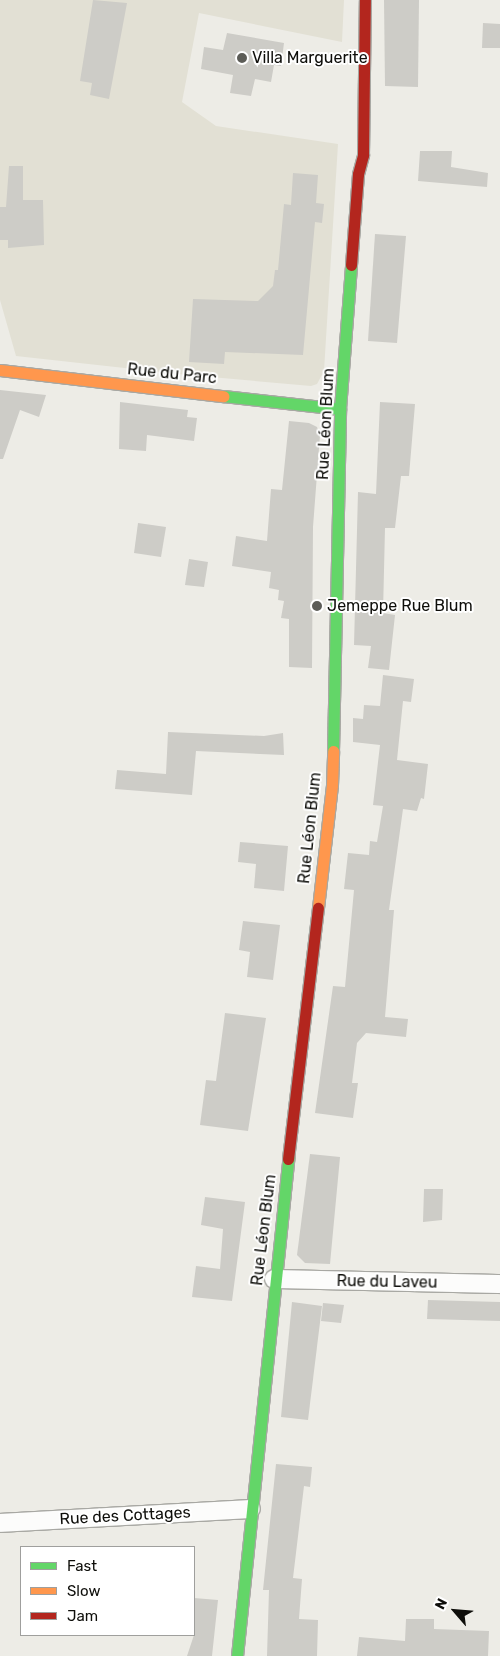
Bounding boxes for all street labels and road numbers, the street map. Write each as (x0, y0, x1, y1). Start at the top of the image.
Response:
street label: Rue du Parc (126, 360, 218, 388)
street label: Rue Léon Blum (313, 368, 339, 480)
street label: Rue Léon Blum (295, 771, 325, 885)
street label: Rue Léon Blum (248, 1173, 280, 1287)
street label: Rue du Laveu (336, 1272, 438, 1292)
street label: Rue des Cottages (59, 1503, 191, 1529)

